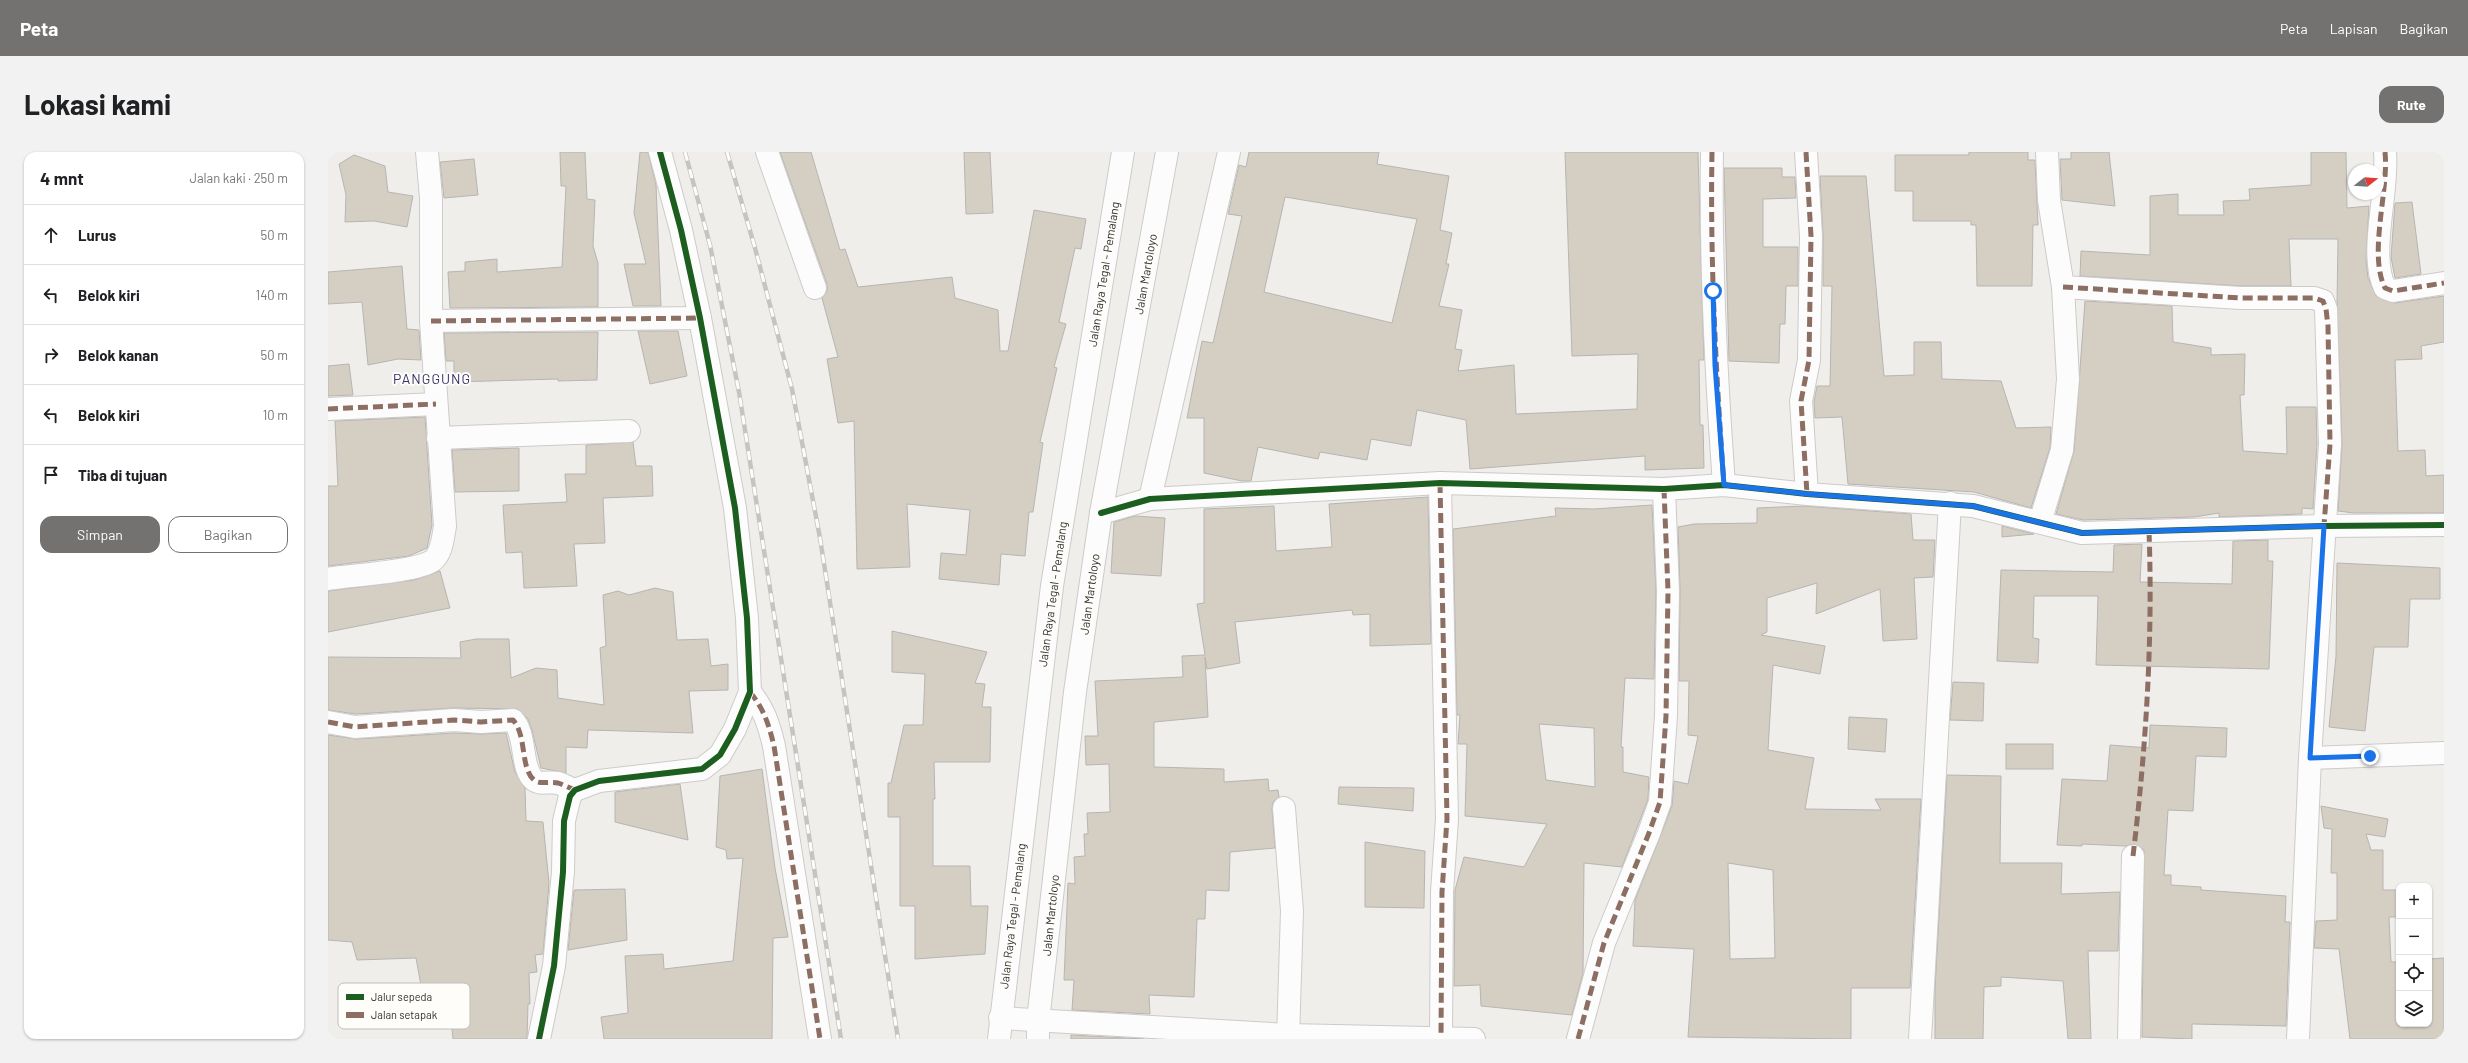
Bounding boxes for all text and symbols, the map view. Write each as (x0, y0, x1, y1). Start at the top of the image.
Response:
text: Peta (20, 17, 58, 40)
text: Peta (2280, 20, 2308, 37)
text: Lapisan (2330, 20, 2378, 37)
text: Bagikan (2400, 20, 2448, 37)
button: Rute (2379, 86, 2444, 123)
text: Lokasi kami (24, 87, 171, 121)
north arrow (2348, 164, 2384, 200)
text: 4 mnt (40, 168, 84, 188)
text: Jalan kaki · 250 m (189, 170, 288, 186)
street label: Jalan Raya Tegal - Pemalang (1085, 201, 1121, 347)
icon: ahead (40, 224, 62, 246)
text: Lurus (78, 226, 116, 244)
text: 50 m (261, 227, 288, 243)
street label: Jalan Martoloyo (1131, 233, 1159, 315)
route start (1704, 282, 1722, 300)
icon: left (40, 284, 62, 306)
text: Belok kiri (78, 286, 140, 304)
text: 140 m (256, 287, 288, 303)
icon: right (40, 344, 62, 366)
text: Belok kanan (78, 346, 158, 364)
text: 50 m (261, 347, 288, 363)
district label: PANGGUNG (393, 370, 471, 387)
icon: left (40, 404, 62, 426)
text: Belok kiri (78, 406, 140, 424)
text: 10 m (263, 407, 288, 423)
icon: arrive (40, 464, 62, 486)
text: Tiba di tujuan (78, 466, 167, 484)
button: Simpan (40, 516, 160, 553)
button: Bagikan (168, 516, 288, 553)
street label: Jalan Raya Tegal - Pemalang (1035, 520, 1069, 668)
street label: Jalan Martoloyo (1076, 553, 1102, 635)
route end (2361, 747, 2379, 765)
street label: Jalan Raya Tegal - Pemalang (996, 842, 1028, 990)
street label: Jalan Martoloyo (1039, 874, 1061, 956)
map controls (2396, 883, 2432, 1027)
button: + (2396, 883, 2432, 919)
button: − (2396, 919, 2432, 955)
button: locate (2396, 955, 2432, 991)
legend (338, 983, 470, 1029)
text: Jalur sepeda (371, 990, 432, 1003)
button: layers (2396, 991, 2432, 1027)
text: Jalan setapak (371, 1008, 438, 1021)

